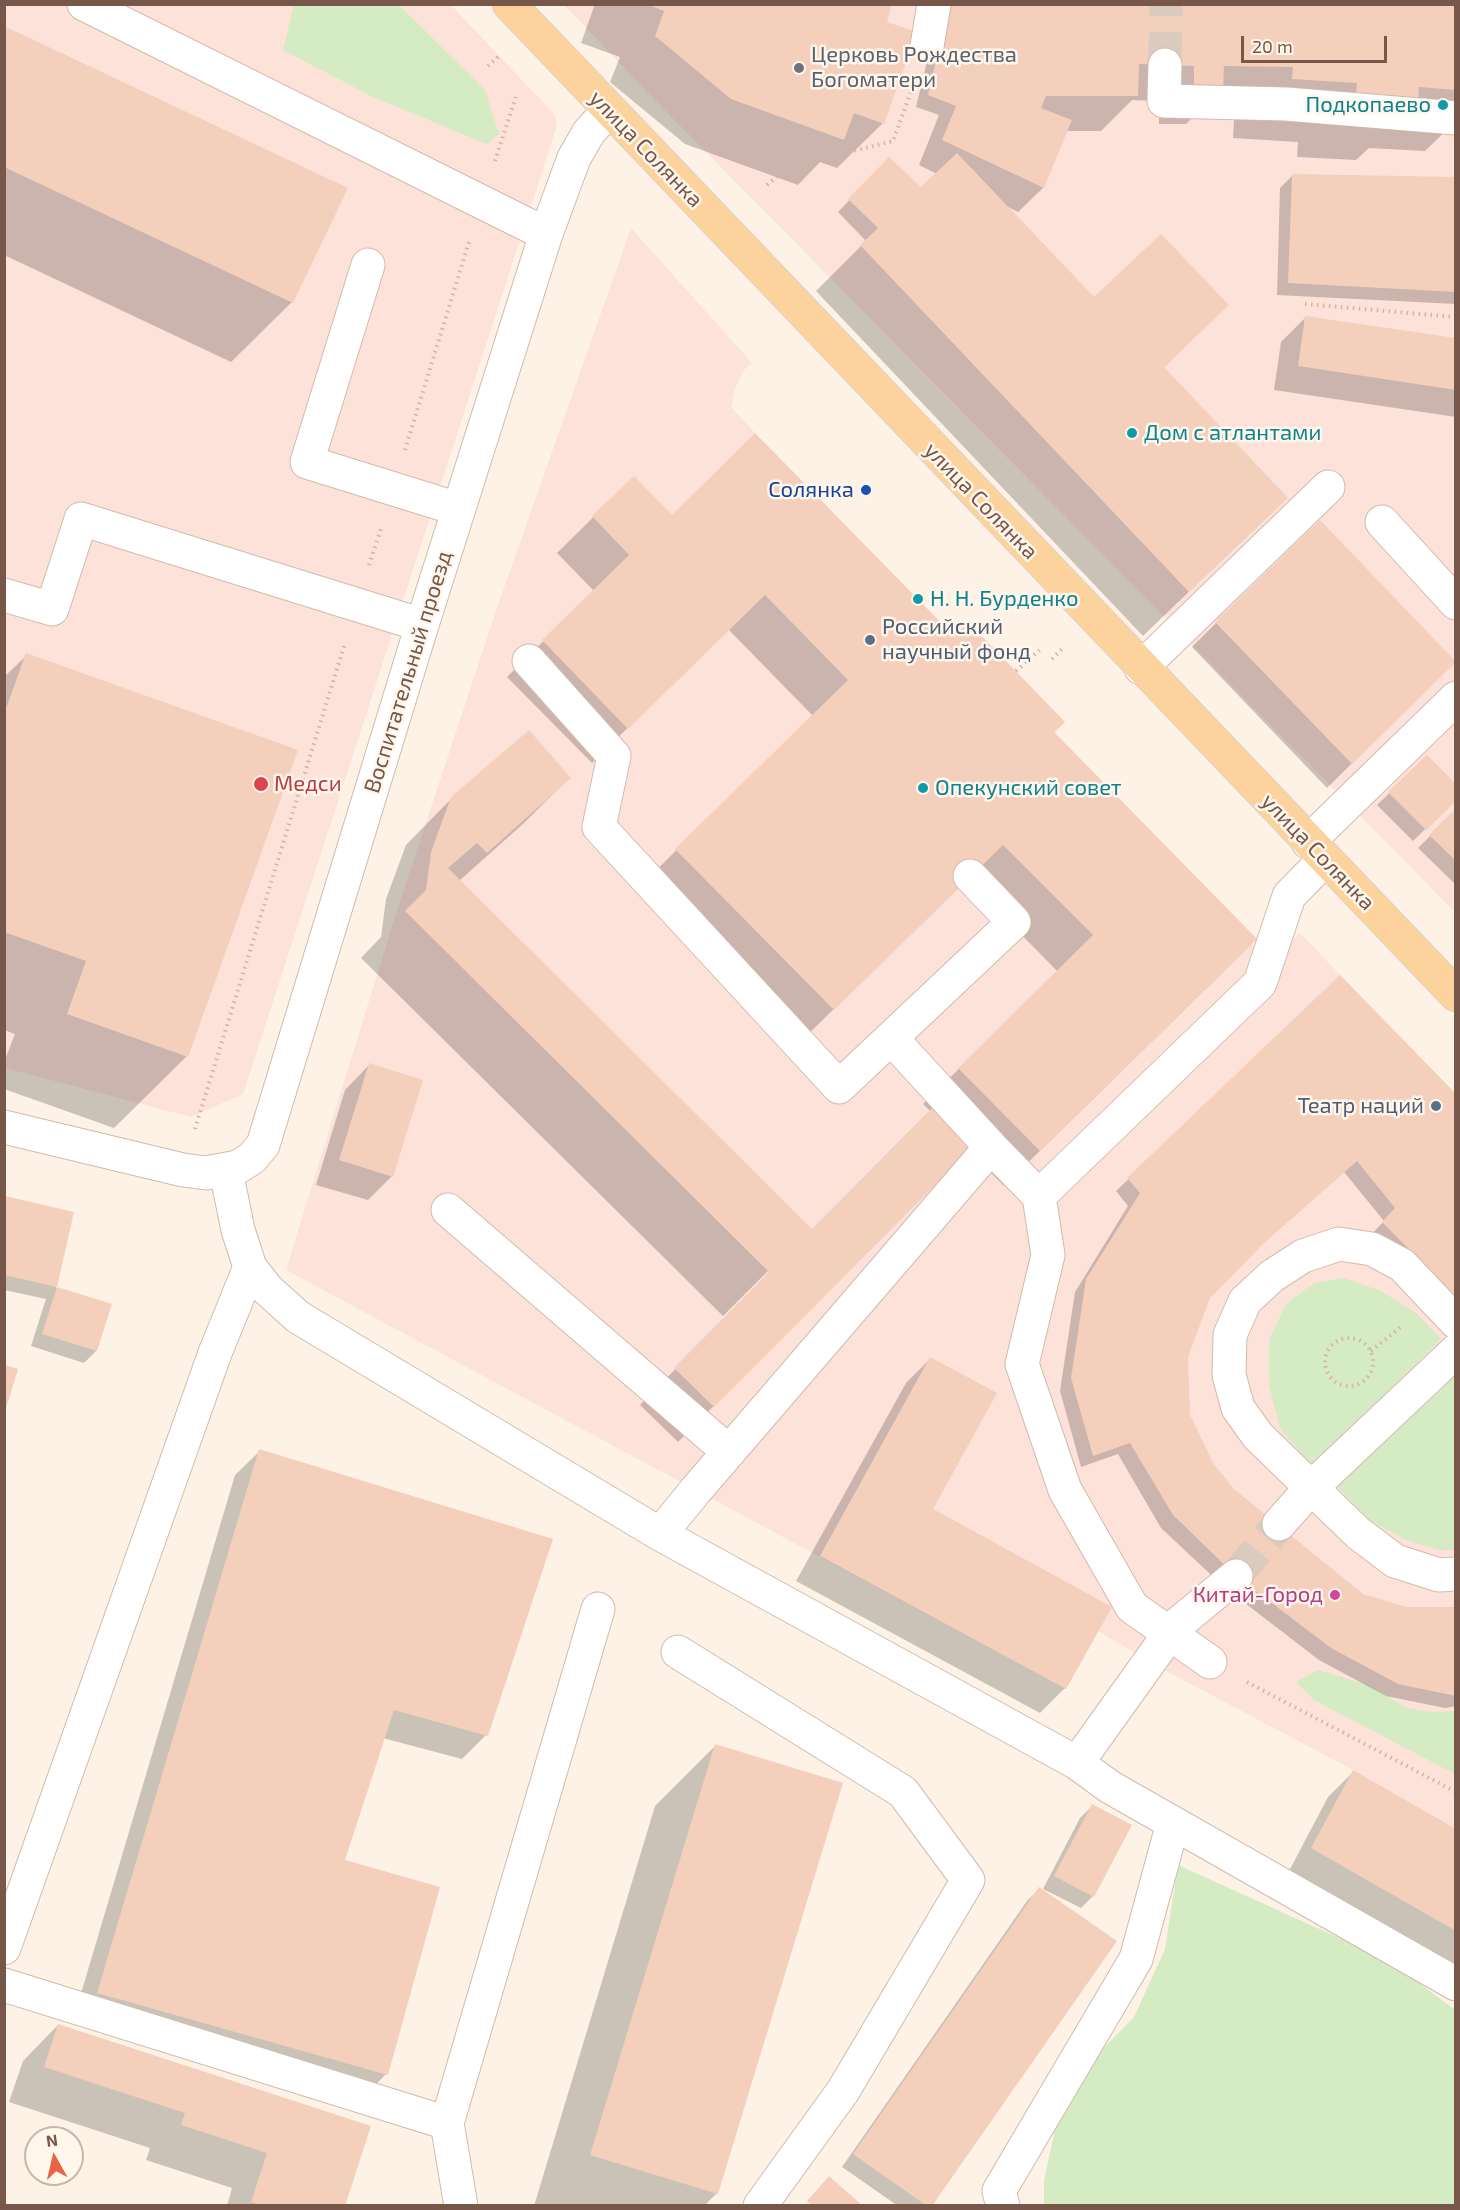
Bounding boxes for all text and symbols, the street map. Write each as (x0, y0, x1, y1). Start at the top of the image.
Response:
scale bar (1244, 24, 1390, 62)
text: 20 m (1252, 35, 1293, 57)
place label: Церковь Рождества Богоматери (811, 42, 1017, 94)
marker: Церковь Рождества Богоматери (792, 61, 806, 75)
street label: улица Солянка (584, 85, 708, 213)
place label: Подкопаево (1305, 92, 1431, 118)
marker: Подкопаево (1436, 98, 1450, 112)
place label: Дом с атлантами (1144, 420, 1321, 446)
marker: Дом с атлантами (1125, 426, 1139, 440)
street label: улица Солянка (919, 437, 1043, 565)
place label: Солянка (768, 477, 854, 503)
marker: Солянка (859, 483, 873, 497)
street label: Воспитательный проезд (359, 548, 457, 796)
place label: Н. Н. Бурденко (930, 586, 1079, 612)
marker: Н. Н. Бурденко (911, 592, 925, 606)
place label: Российский научный фонд (882, 614, 1031, 666)
marker: Российский научный фонд (863, 633, 877, 647)
place label: Медси (274, 771, 342, 797)
marker: Медси (252, 775, 270, 793)
place label: Опекунский совет (935, 775, 1121, 801)
marker: Опекунский совет (916, 781, 930, 795)
street label: улица Солянка (1256, 788, 1380, 916)
place label: Театр наций (1297, 1093, 1424, 1119)
marker: Театр наций (1429, 1099, 1443, 1113)
place label: Китай-Город (1193, 1582, 1323, 1608)
marker: Китай-Город (1328, 1588, 1342, 1602)
north arrow (24, 2126, 84, 2186)
text: N (45, 2129, 59, 2150)

